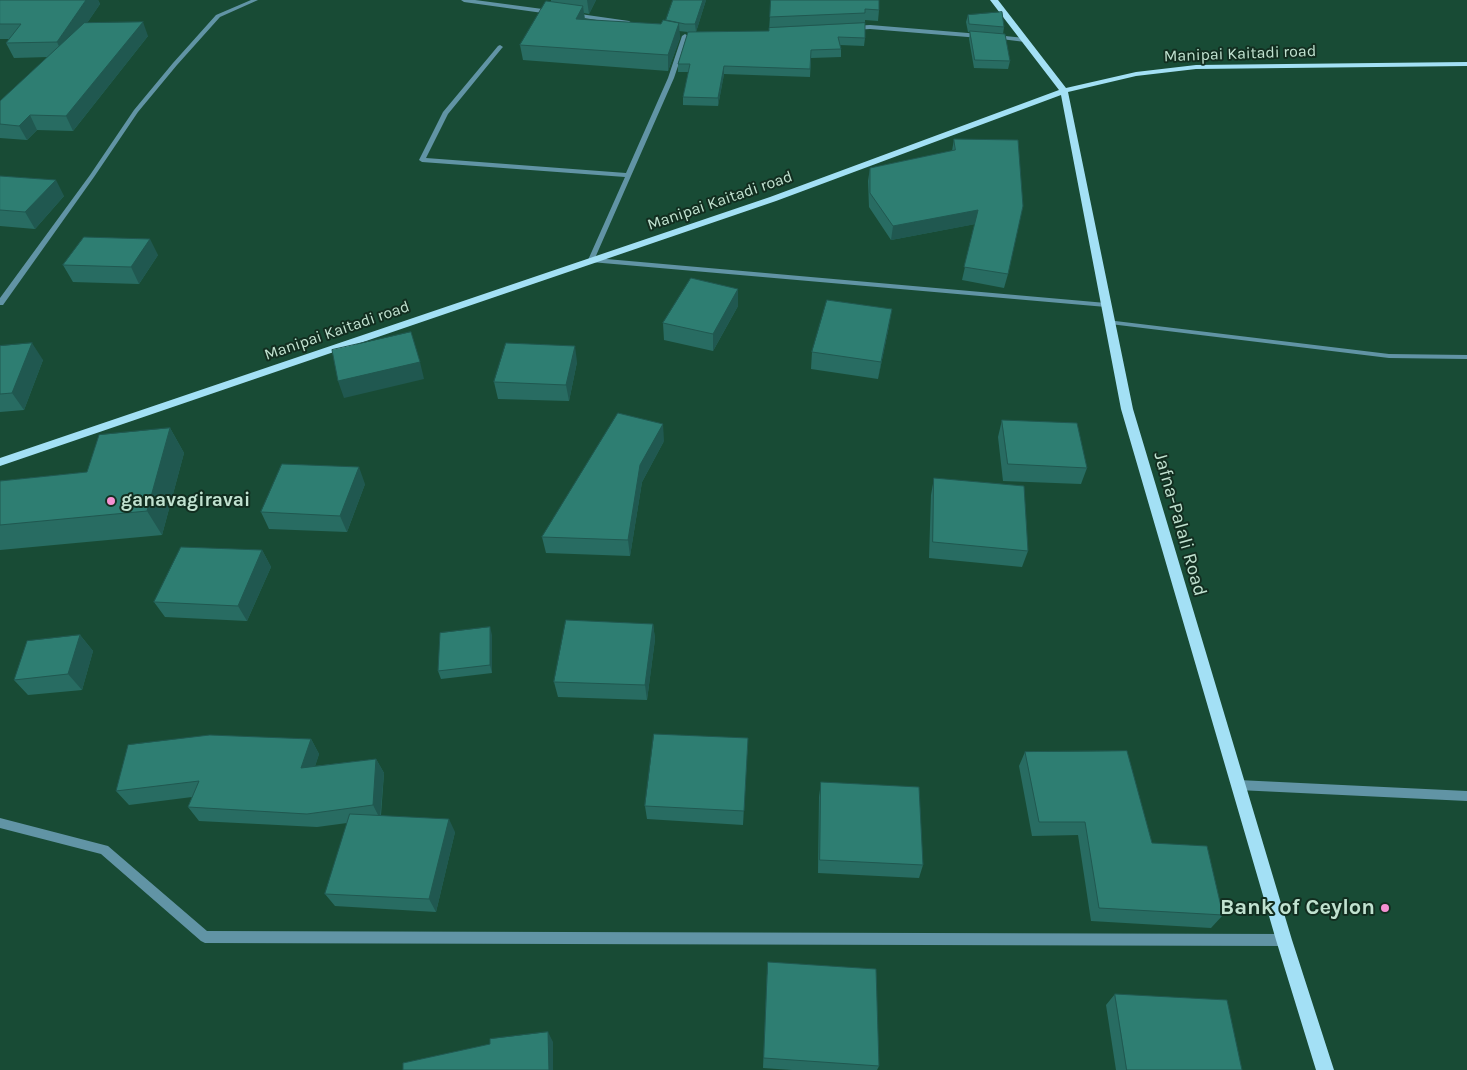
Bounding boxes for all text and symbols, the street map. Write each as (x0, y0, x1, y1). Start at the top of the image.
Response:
street label: Manipai Kaitadi road (1163, 42, 1317, 66)
street label: Manipai Kaitadi road (645, 167, 795, 235)
street label: Manipai Kaitadi road (262, 297, 412, 365)
street label: Jafna-Palali Road (1148, 449, 1212, 599)
place label: ganavagiravai (121, 490, 250, 512)
marker: ganavagiravai (105, 495, 117, 507)
place label: Bank of Ceylon (1220, 895, 1375, 921)
marker: Bank of Ceylon (1379, 902, 1391, 914)

